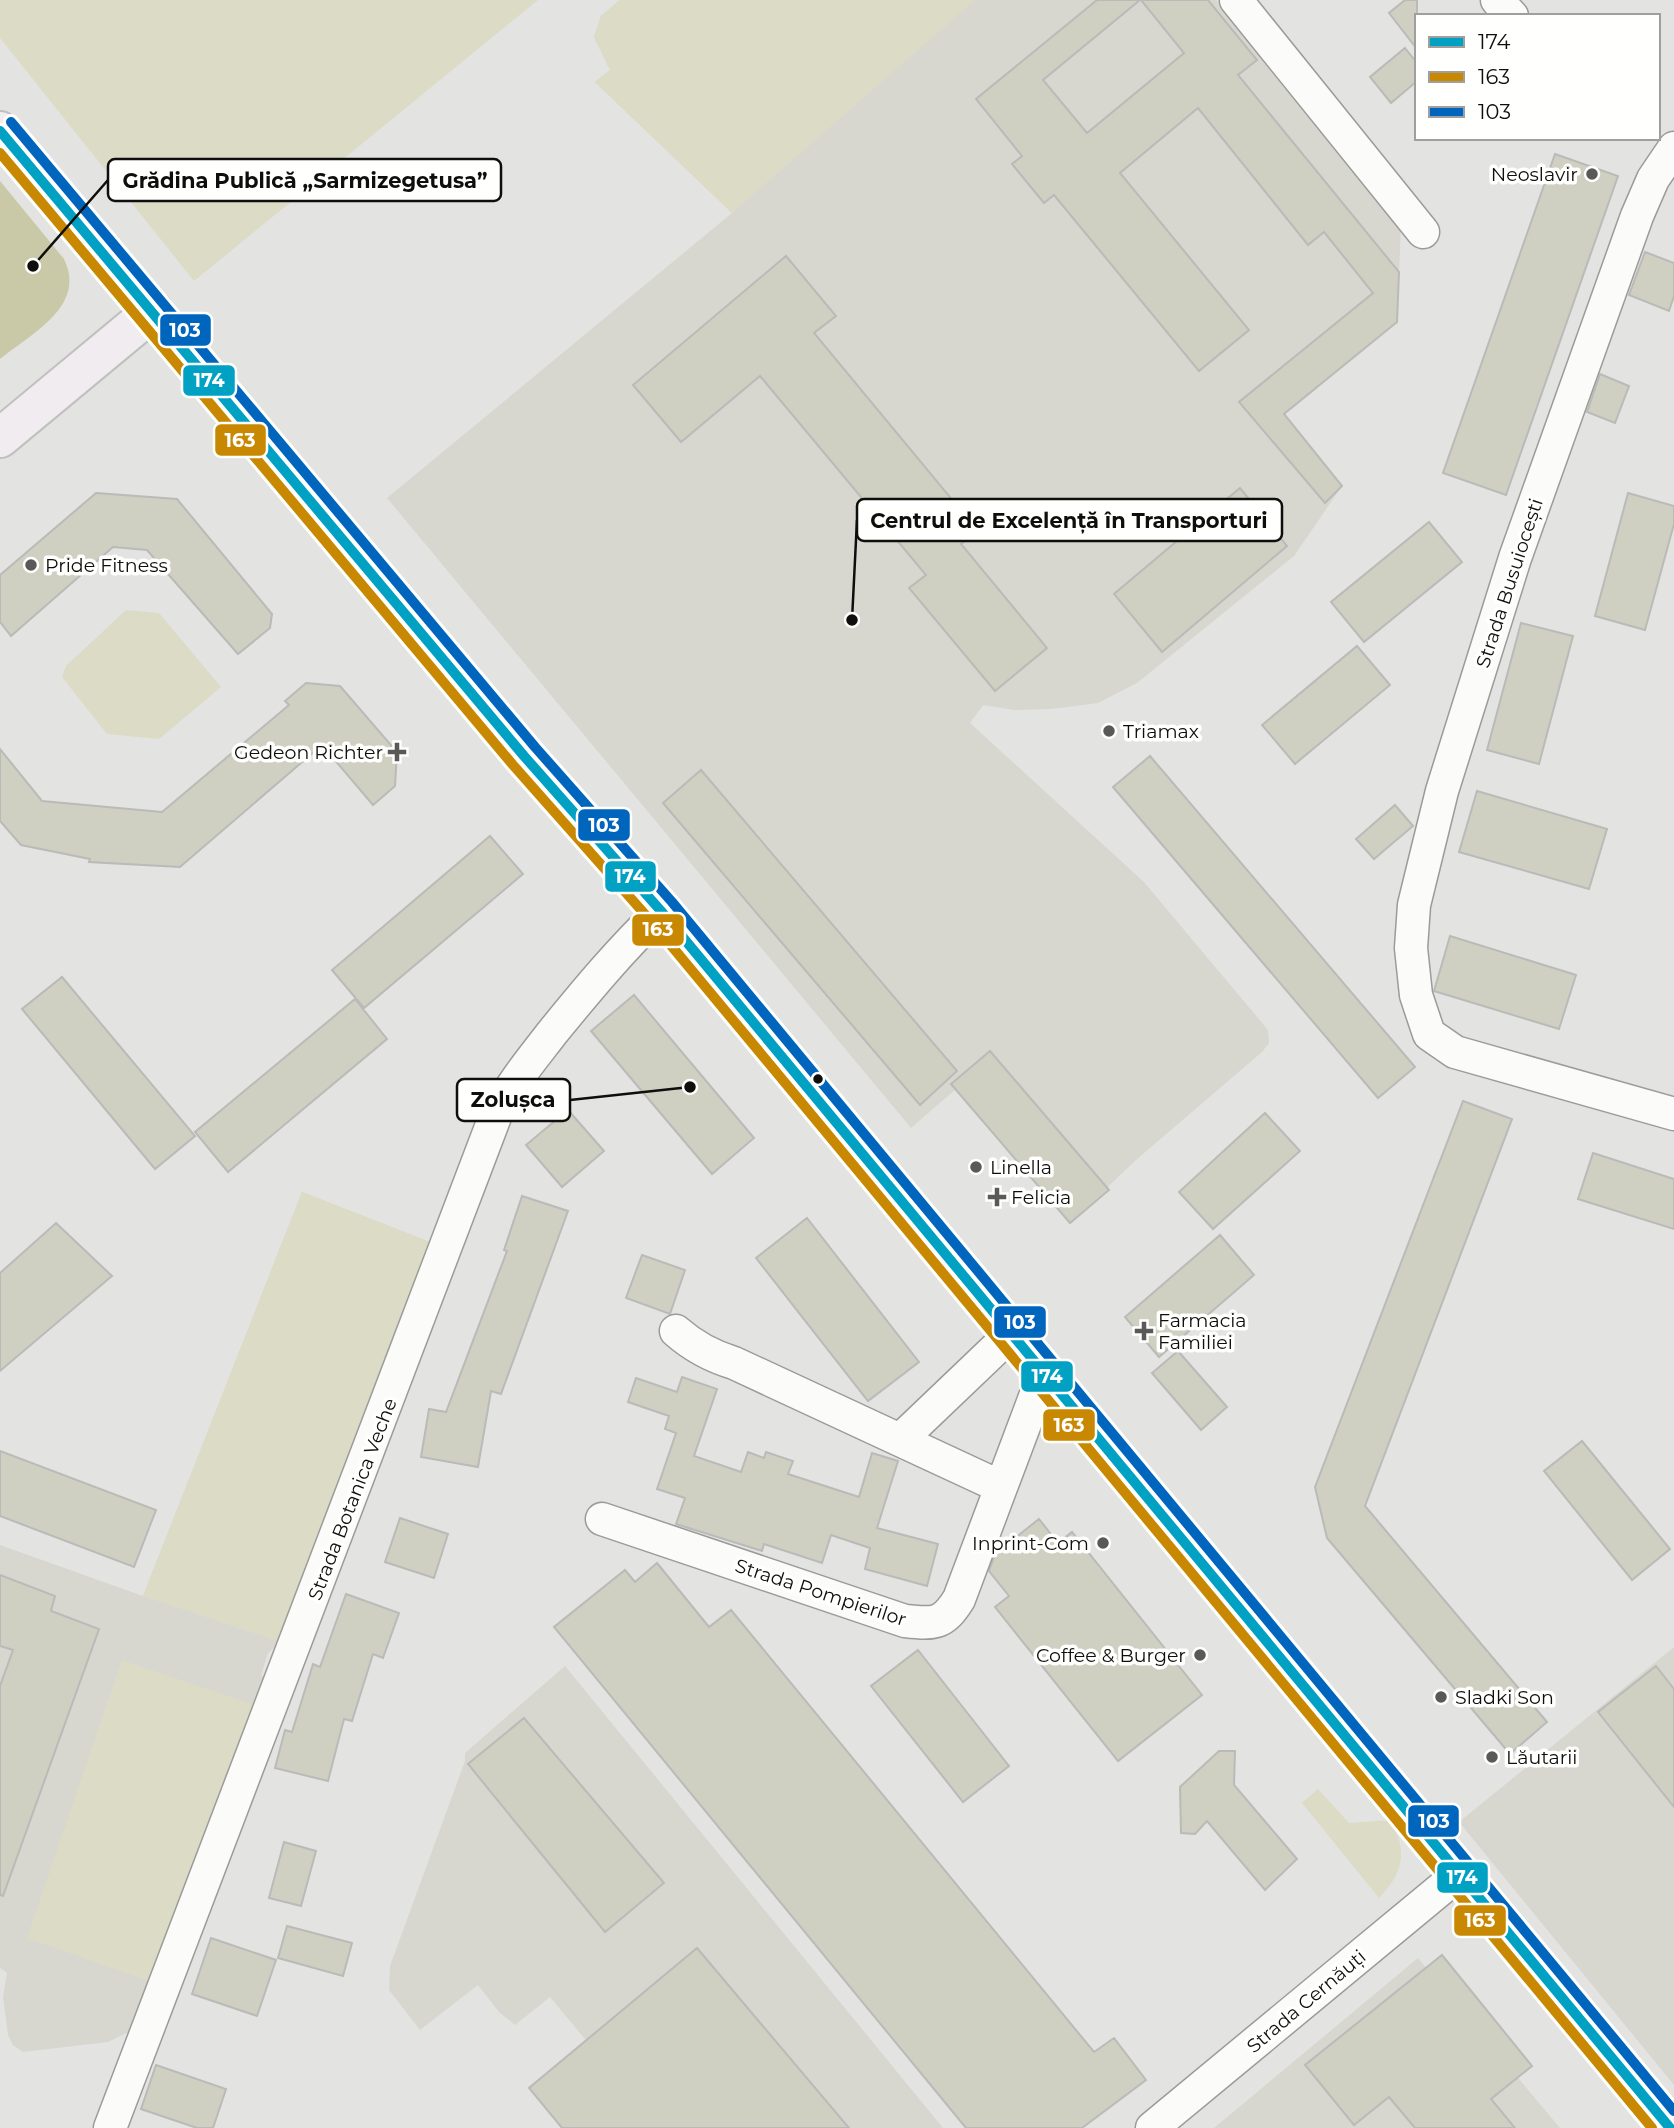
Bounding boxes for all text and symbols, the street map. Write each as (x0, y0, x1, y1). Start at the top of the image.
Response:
legend (1415, 14, 1660, 140)
text: 174 (1478, 29, 1511, 54)
text: 163 (1478, 64, 1510, 89)
text: 103 (1478, 99, 1511, 124)
callout: Grădina Publică „Sarmizegetusa” (108, 159, 501, 201)
place label: Neoslavir (1491, 163, 1578, 186)
marker: Neoslavir (1584, 166, 1600, 182)
text: Grădina Publică „Sarmizegetusa” (123, 168, 487, 193)
line badge: 103 (159, 313, 212, 347)
text: 103 (169, 319, 201, 342)
line badge: 174 (182, 364, 236, 397)
text: 174 (193, 369, 225, 392)
line badge: 163 (214, 423, 267, 457)
text: 163 (225, 429, 255, 452)
street label: Strada Busuiocești (1471, 496, 1549, 671)
callout: Centrul de Excelență în Transporturi (857, 499, 1282, 541)
text: Centrul de Excelență în Transporturi (870, 508, 1268, 534)
place label: Pride Fitness (45, 554, 168, 577)
marker: Pride Fitness (23, 557, 39, 573)
place label: Triamax (1123, 720, 1199, 743)
marker: Triamax (1101, 723, 1117, 739)
place label: Gedeon Richter (234, 741, 383, 764)
marker: Gedeon Richter (389, 744, 405, 760)
line badge: 103 (577, 808, 631, 842)
text: 103 (588, 814, 620, 837)
line badge: 174 (604, 860, 657, 893)
text: 174 (614, 865, 646, 888)
line badge: 163 (631, 913, 685, 947)
text: 163 (643, 918, 673, 941)
unlabelled marker (811, 1072, 825, 1086)
callout: Zolușca (457, 1079, 570, 1121)
text: Zolușca (471, 1087, 555, 1113)
place label: Linella (990, 1156, 1052, 1179)
marker: Linella (968, 1159, 984, 1175)
place label: Felicia (1011, 1186, 1071, 1209)
marker: Felicia (989, 1189, 1005, 1205)
line badge: 103 (993, 1305, 1047, 1339)
place label: Farmacia Familiei (1158, 1309, 1247, 1354)
text: 103 (1004, 1311, 1036, 1334)
marker: Farmacia Familiei (1136, 1323, 1152, 1339)
line badge: 174 (1020, 1360, 1074, 1393)
text: 174 (1031, 1365, 1063, 1388)
street label: Strada Botanica Veche (303, 1395, 402, 1604)
line badge: 163 (1042, 1408, 1096, 1442)
text: 163 (1054, 1414, 1084, 1437)
place label: Inprint-Com (972, 1532, 1089, 1555)
marker: Inprint-Com (1095, 1535, 1111, 1551)
street label: Strada Pompierilor (732, 1554, 909, 1631)
place label: Coffee & Burger (1036, 1644, 1186, 1667)
marker: Coffee & Burger (1192, 1647, 1208, 1663)
place label: Sladki Son (1455, 1686, 1554, 1709)
marker: Sladki Son (1433, 1689, 1449, 1705)
place label: Lăutarii (1506, 1746, 1577, 1769)
marker: Lăutarii (1484, 1749, 1500, 1765)
line badge: 103 (1407, 1804, 1460, 1838)
text: 103 (1418, 1810, 1450, 1833)
line badge: 174 (1436, 1861, 1489, 1894)
text: 174 (1446, 1866, 1478, 1889)
line badge: 163 (1453, 1904, 1507, 1937)
text: 163 (1465, 1909, 1495, 1932)
street label: Strada Cernăuți (1242, 1945, 1371, 2059)

